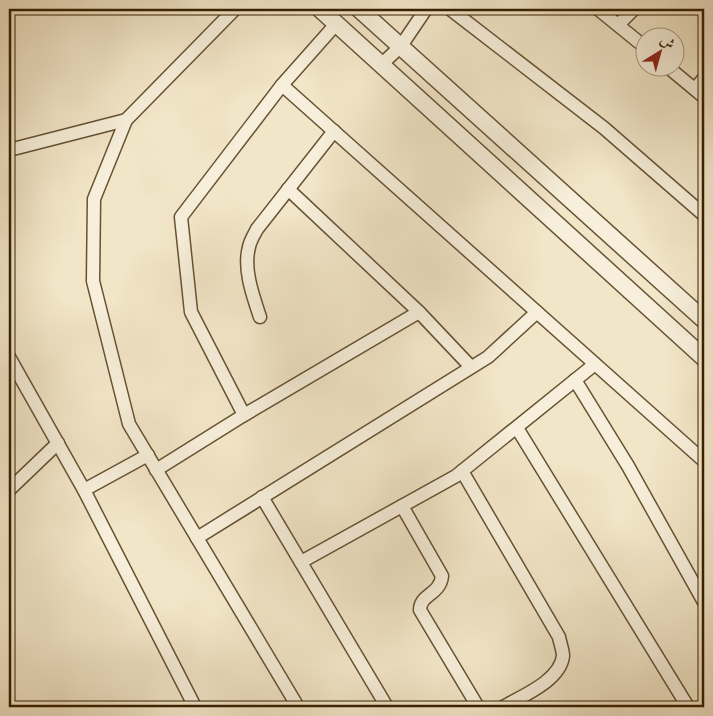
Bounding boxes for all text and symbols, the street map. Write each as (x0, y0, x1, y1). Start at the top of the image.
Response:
north arrow (636, 28, 686, 78)
text: ش (657, 30, 679, 53)

